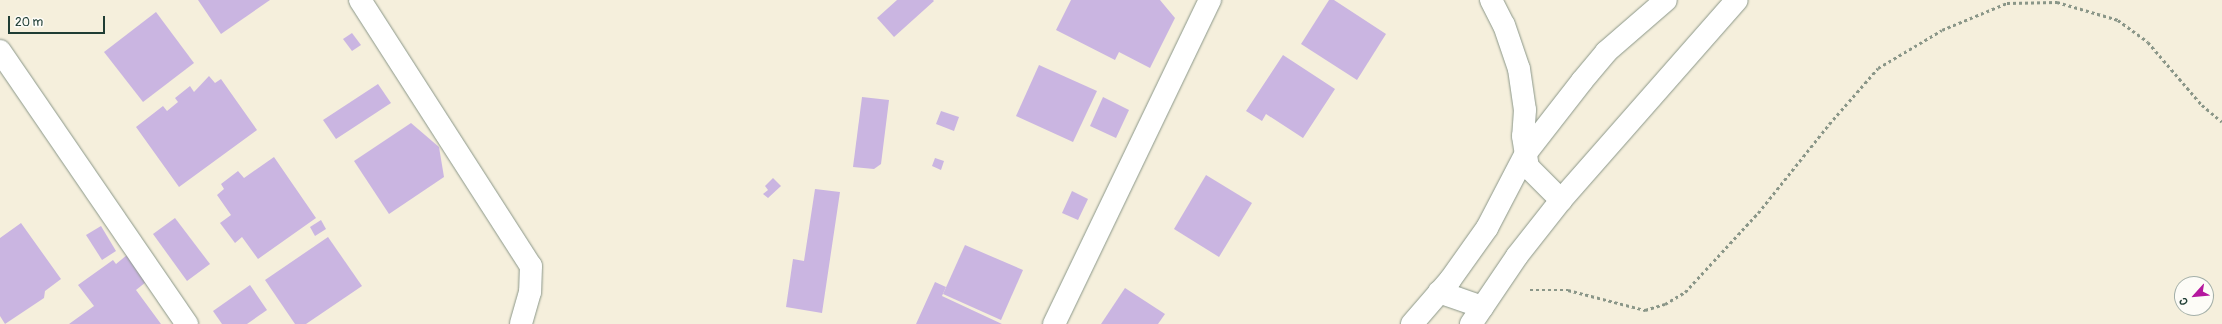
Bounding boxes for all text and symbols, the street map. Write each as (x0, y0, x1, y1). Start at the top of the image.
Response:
scale bar (10, 8, 107, 34)
text: 20 m (15, 15, 43, 30)
north arrow (2174, 276, 2214, 316)
text: С (2176, 295, 2191, 307)

